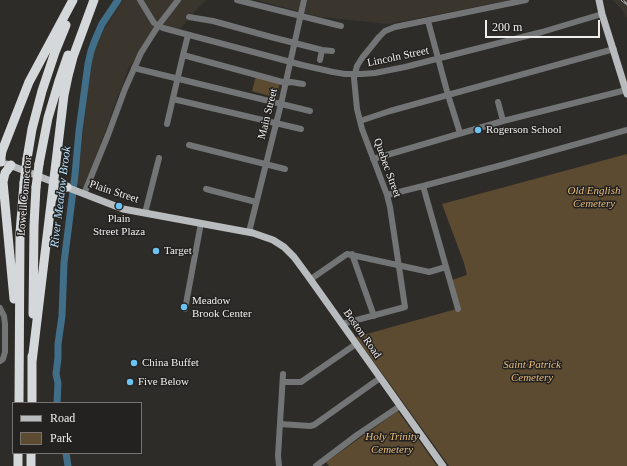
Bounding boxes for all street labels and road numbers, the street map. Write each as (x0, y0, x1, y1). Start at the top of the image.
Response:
street label: Lincoln Street (366, 44, 430, 70)
street label: Main Street (255, 87, 281, 141)
street label: Quebec Street (370, 137, 404, 199)
street label: Lowell Connector (15, 156, 35, 236)
street label: Plain Street (88, 178, 140, 206)
street label: Boston Road (340, 307, 384, 361)

